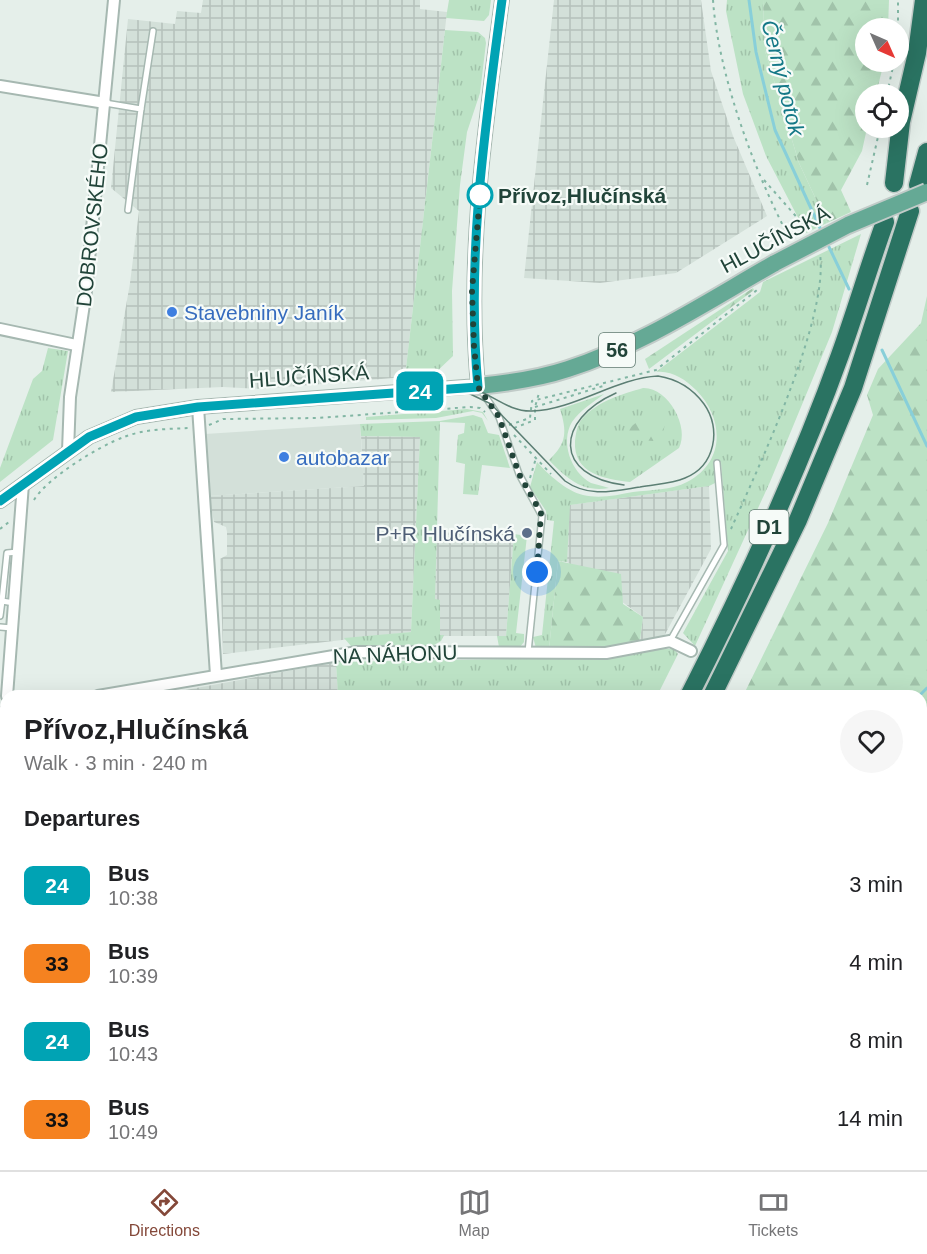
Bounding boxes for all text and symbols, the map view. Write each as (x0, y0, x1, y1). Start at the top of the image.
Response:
water label: Černý potok (757, 17, 810, 140)
north arrow (855, 18, 909, 72)
map controls (855, 18, 909, 138)
button: locate (855, 84, 909, 138)
street label: DOBROVSKÉHO (72, 142, 112, 308)
marker: Přívoz,Hlučínská (467, 182, 493, 208)
place label: Přívoz,Hlučínská (498, 184, 666, 207)
street label: HLUČÍNSKÁ (717, 201, 833, 277)
place label: Stavebniny Janík (184, 301, 344, 324)
marker: Stavebniny Janík (165, 305, 179, 319)
road number: 56 (599, 333, 635, 367)
street label: HLUČÍNSKÁ (248, 360, 370, 392)
line badge: 24 (393, 372, 447, 410)
text: 24 (408, 380, 432, 403)
place label: autobazar (296, 446, 389, 469)
marker: autobazar (277, 450, 291, 464)
road number: D1 (750, 510, 788, 544)
place label: P+R Hlučínská (376, 522, 515, 545)
marker: P+R Hlučínská (520, 526, 534, 540)
your location (522, 557, 552, 587)
street label: NA NÁHONU (332, 640, 458, 668)
button: heart (840, 710, 903, 773)
text: Přívoz,Hlučínská (24, 714, 248, 745)
text: Walk · 3 min · 240 m (24, 752, 208, 774)
text: Departures (24, 806, 140, 831)
text: Bus (108, 861, 150, 886)
text: 3 min (849, 872, 903, 897)
text: 24 (45, 874, 69, 897)
text: 10:38 (108, 887, 158, 909)
text: Bus (108, 939, 150, 964)
text: 4 min (849, 950, 903, 975)
text: 33 (45, 952, 69, 975)
text: 10:39 (108, 965, 158, 987)
text: Bus (108, 1017, 150, 1042)
text: 8 min (849, 1028, 903, 1053)
text: 24 (45, 1030, 69, 1053)
text: 10:43 (108, 1043, 158, 1065)
text: Bus (108, 1095, 150, 1120)
text: 14 min (837, 1106, 903, 1131)
text: 33 (45, 1108, 69, 1131)
text: 10:49 (108, 1121, 158, 1143)
tab: Directions (129, 1186, 200, 1240)
tab: Map (458, 1186, 491, 1240)
tab: Tickets (748, 1186, 798, 1240)

